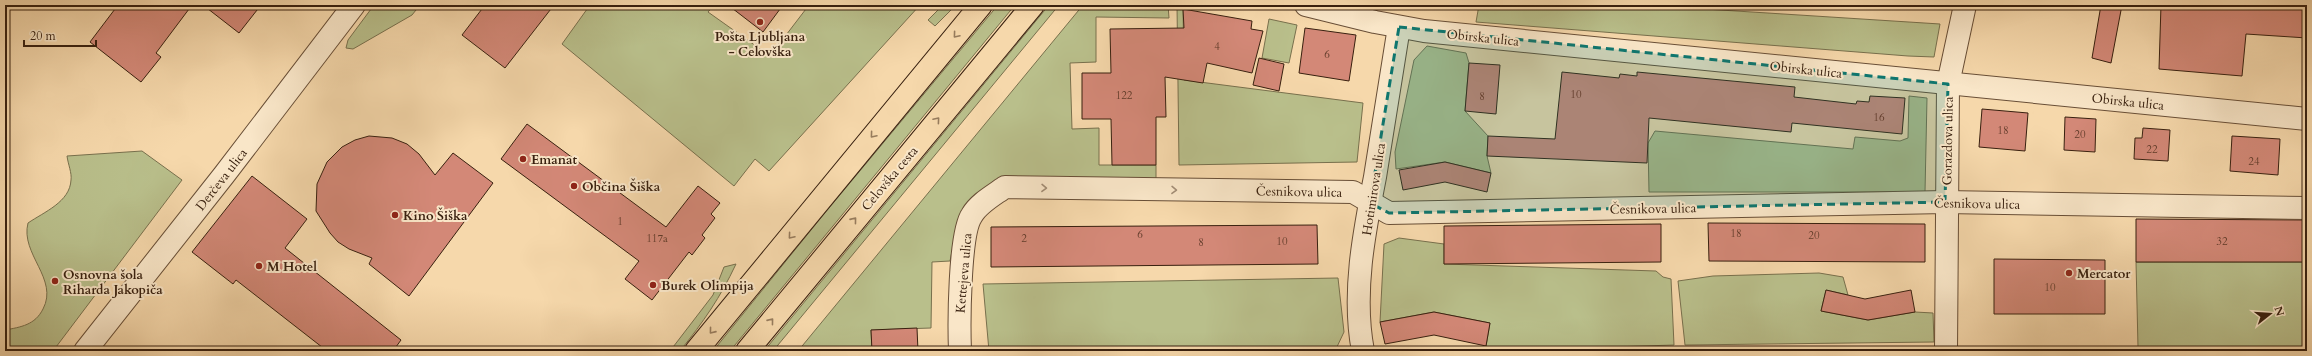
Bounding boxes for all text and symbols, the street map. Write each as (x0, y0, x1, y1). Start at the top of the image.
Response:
marker: Pošta Ljubljana - Celovška (755, 17, 765, 27)
scale bar (24, 22, 96, 48)
street label: Obirska ulica (1446, 25, 1520, 51)
text: 20 m (30, 28, 57, 44)
place label: Pošta Ljubljana - Celovška (715, 28, 806, 61)
one-way arrow (953, 30, 960, 38)
house number: 4 (1214, 39, 1220, 54)
house number: 6 (1324, 47, 1330, 62)
street label: Obirska ulica (1769, 57, 1843, 83)
house number: 10 (1570, 87, 1582, 102)
house number: 122 (1116, 88, 1133, 103)
house number: 8 (1479, 89, 1485, 104)
street label: Obirska ulica (2091, 89, 2165, 115)
street label: Gorazdova ulica (1938, 96, 1958, 186)
house number: 16 (1873, 110, 1885, 125)
one-way arrow (932, 118, 939, 125)
house number: 18 (1997, 123, 2009, 138)
house number: 20 (2074, 127, 2086, 142)
one-way arrow (871, 131, 878, 138)
street label: Hotimirova ulica (1358, 141, 1390, 237)
street label: Celovška cesta (857, 142, 922, 215)
house number: 22 (2146, 142, 2158, 157)
street label: Derčeva ulica (192, 144, 252, 214)
place label: Emanat (531, 151, 577, 169)
marker: Emanat (518, 154, 528, 164)
house number: 24 (2248, 154, 2260, 169)
place label: Občina Šiška (582, 178, 661, 196)
marker: Občina Šiška (569, 181, 579, 191)
street label: Česnikova ulica (1256, 182, 1343, 202)
one-way arrow (1041, 184, 1047, 192)
one-way arrow (1171, 185, 1177, 194)
street label: Česnikova ulica (1934, 194, 2021, 214)
street label: Česnikova ulica (1610, 199, 1697, 219)
place label: Kino Šiška (403, 207, 468, 225)
marker: Kino Šiška (390, 210, 400, 220)
house number: 1 (617, 214, 623, 229)
one-way arrow (849, 218, 856, 225)
house number: 18 (1730, 226, 1742, 241)
house number: 6 (1137, 227, 1143, 242)
house number: 20 (1808, 228, 1820, 243)
house number: 117a (646, 231, 668, 246)
one-way arrow (788, 231, 795, 238)
house number: 2 (1021, 231, 1027, 246)
street label: Kettejeva ulica (952, 232, 977, 314)
house number: 10 (1276, 234, 1288, 249)
house number: 32 (2216, 234, 2228, 249)
house number: 8 (1198, 235, 1204, 250)
place label: M Hotel (267, 258, 317, 276)
marker: M Hotel (254, 261, 264, 271)
place label: Mercator (2077, 265, 2131, 283)
place label: Osnovna šola Riharda Jakopiča (63, 266, 163, 299)
marker: Mercator (2064, 268, 2074, 278)
marker: Osnovna šola Riharda Jakopiča (50, 276, 60, 286)
place label: Burek Olimpija (661, 277, 754, 295)
marker: Burek Olimpija (648, 280, 658, 290)
house number: 10 (2044, 280, 2056, 295)
north arrow (2250, 294, 2290, 334)
text: N (2271, 304, 2288, 318)
one-way arrow (767, 318, 774, 325)
one-way arrow (710, 326, 717, 333)

